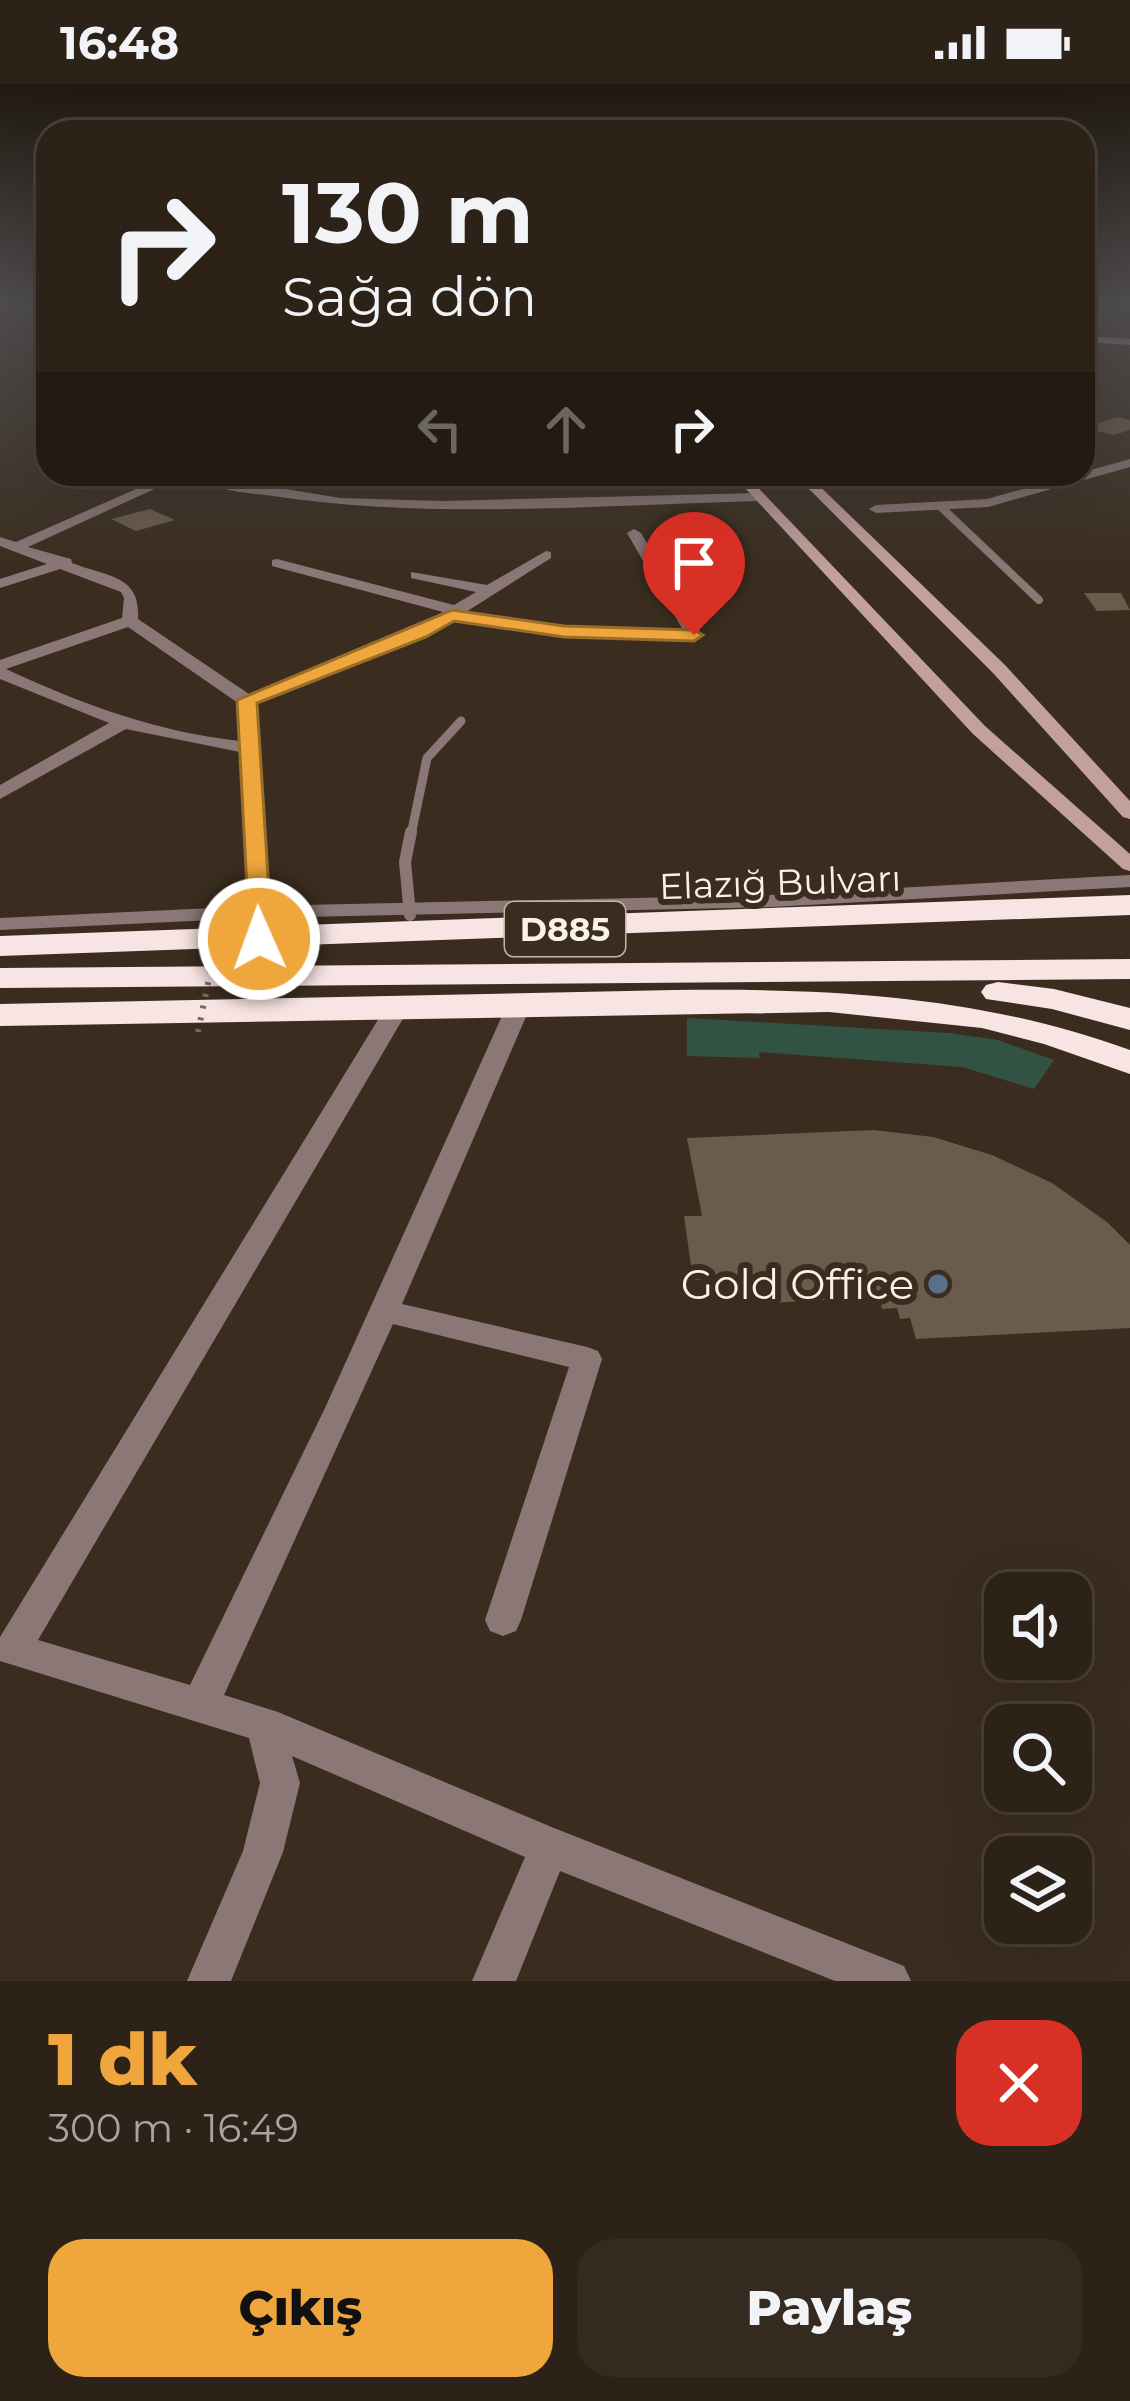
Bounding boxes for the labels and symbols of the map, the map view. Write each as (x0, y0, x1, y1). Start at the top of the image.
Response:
pin (643, 512, 745, 635)
street label: Elazığ Bulvarı (658, 856, 902, 908)
position arrow (196, 876, 322, 1002)
road number: D885 (505, 902, 625, 956)
place label: Gold Office (681, 1258, 914, 1310)
marker: Gold Office (925, 1271, 951, 1297)

